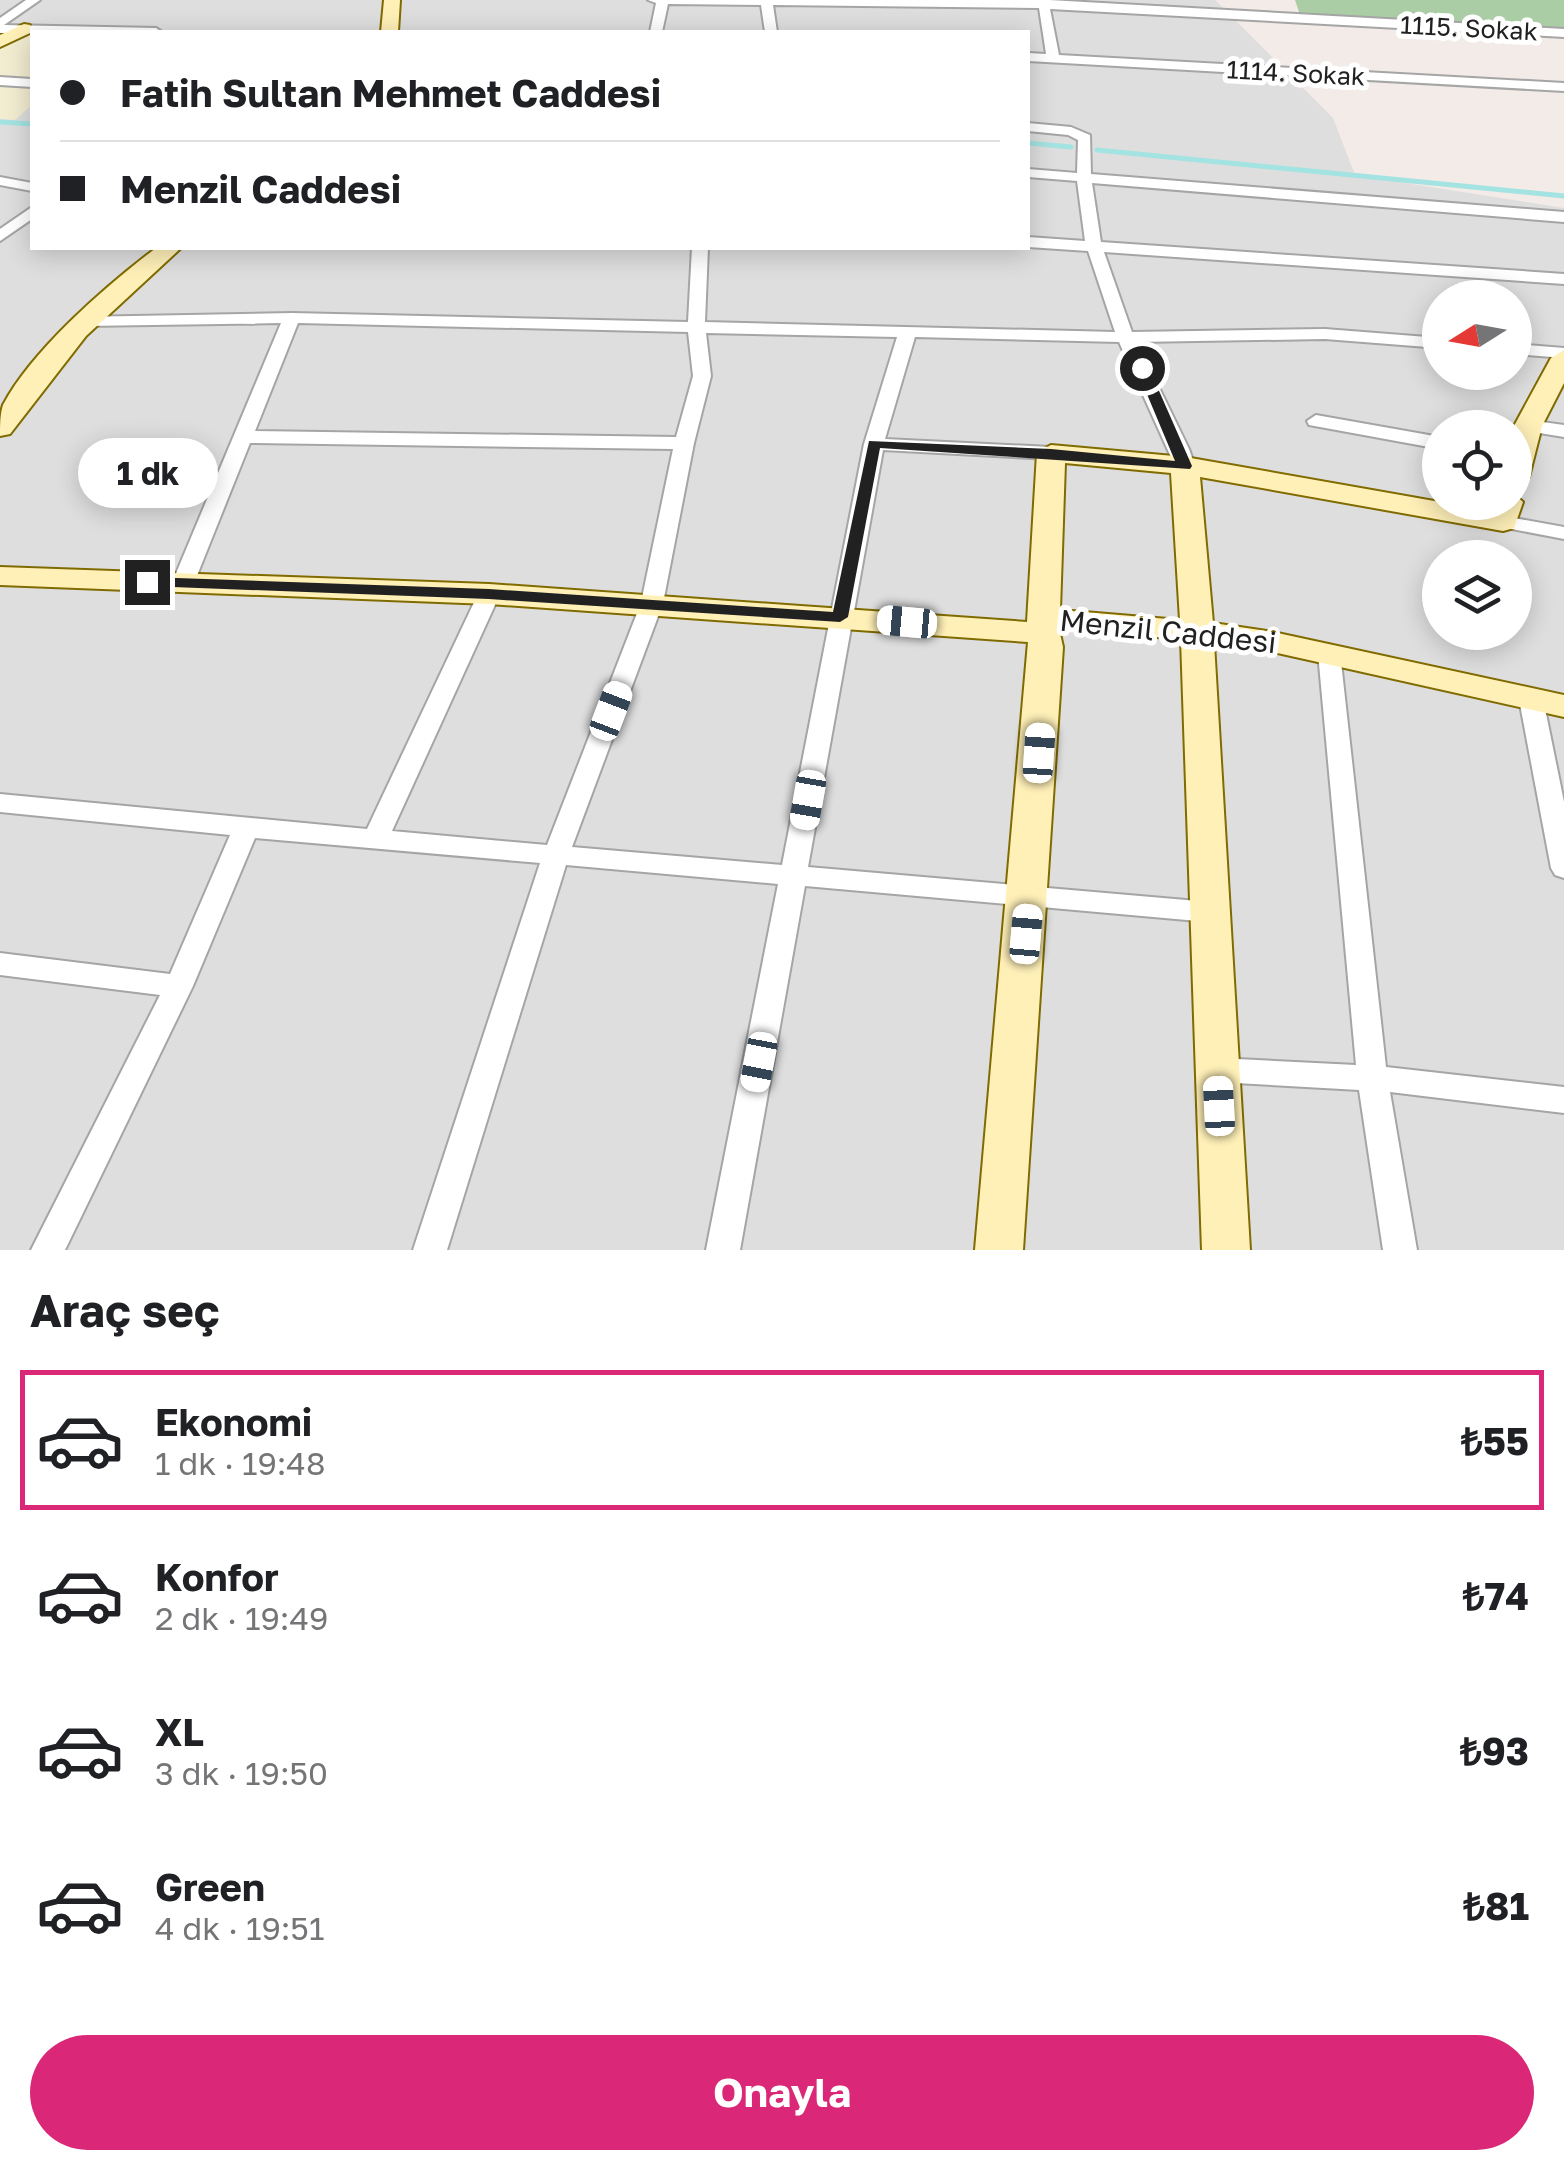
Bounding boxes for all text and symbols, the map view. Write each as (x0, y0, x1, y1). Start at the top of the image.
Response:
street label: 1115. Sokak (1399, 8, 1539, 47)
street label: 1114. Sokak (1226, 53, 1366, 92)
text: Fatih Sultan Mehmet Caddesi (120, 70, 661, 115)
text: Menzil Caddesi (120, 166, 401, 211)
north arrow (1422, 280, 1532, 390)
map controls (1422, 280, 1532, 650)
route start (1120, 346, 1165, 391)
button: locate (1422, 410, 1532, 520)
callout: 1 dk (77, 437, 217, 507)
text: 1 dk (117, 454, 179, 492)
button: layers (1422, 540, 1532, 650)
route end (125, 560, 170, 605)
street label: Menzil Caddesi (1058, 602, 1278, 660)
car (876, 604, 938, 640)
car (586, 678, 636, 744)
car (1022, 722, 1056, 784)
car (788, 768, 828, 832)
car (1008, 903, 1044, 965)
car (739, 1030, 779, 1094)
car (1202, 1075, 1236, 1137)
text: Araç seç (30, 1283, 220, 1337)
icon: car (35, 1395, 125, 1485)
text: Ekonomi (155, 1399, 312, 1444)
text: ₺55 (1461, 1418, 1529, 1463)
text: 1 dk · 19:48 (155, 1444, 325, 1482)
icon: car (35, 1550, 125, 1640)
text: Konfor (155, 1554, 279, 1599)
text: ₺74 (1463, 1573, 1529, 1618)
text: 2 dk · 19:49 (155, 1599, 328, 1637)
icon: car (35, 1705, 125, 1795)
text: XL (155, 1709, 204, 1754)
text: ₺93 (1460, 1728, 1529, 1773)
text: 3 dk · 19:50 (155, 1754, 328, 1792)
icon: car (35, 1860, 125, 1950)
text: Green (155, 1864, 265, 1909)
text: ₺81 (1463, 1883, 1529, 1928)
text: 4 dk · 19:51 (155, 1909, 324, 1947)
button: Onayla (30, 2035, 1534, 2150)

